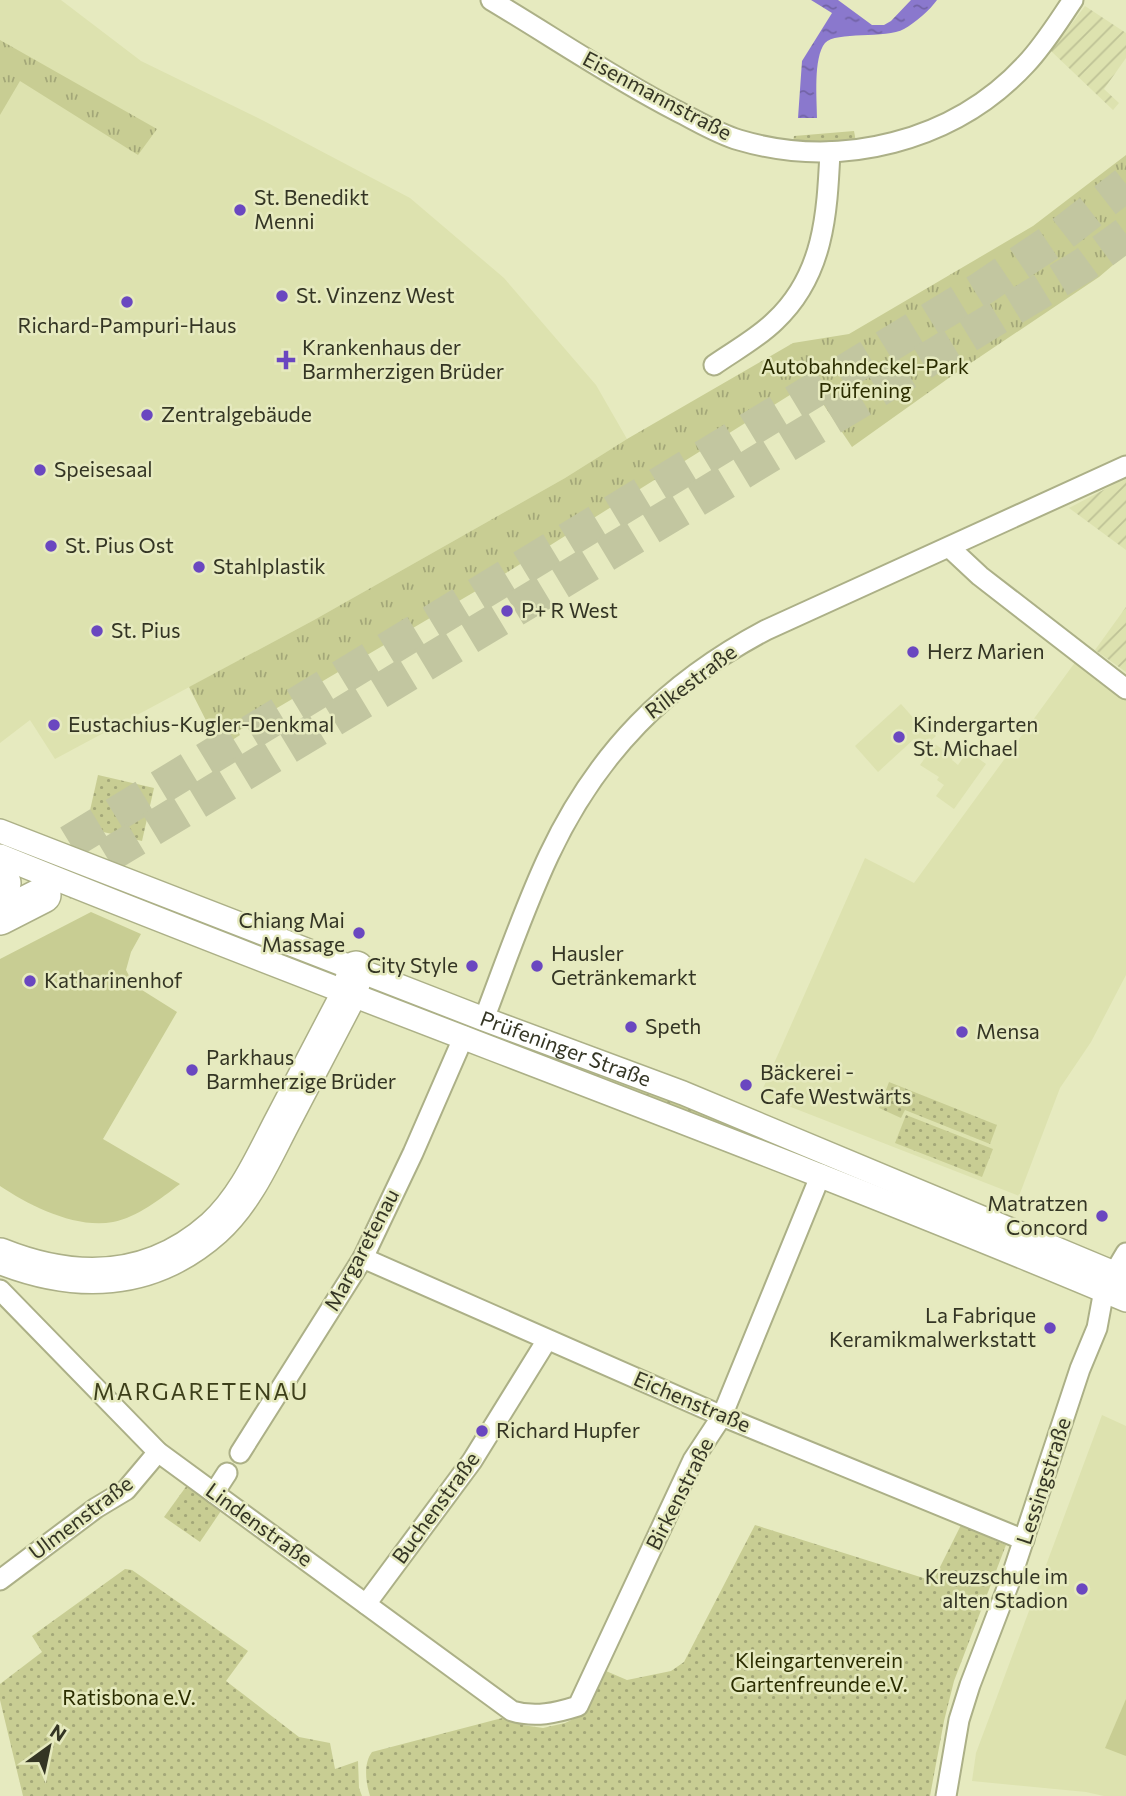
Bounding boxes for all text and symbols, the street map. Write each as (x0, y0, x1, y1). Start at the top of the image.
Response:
street label: Eisenmannstraße (579, 45, 736, 144)
place label: St. Benedikt Menni (254, 184, 369, 233)
marker: St. Benedikt Menni (232, 202, 248, 218)
place label: St. Vinzenz West (296, 282, 455, 307)
marker: St. Vinzenz West (274, 288, 290, 304)
marker: Richard-Pampuri-Haus (119, 294, 135, 310)
place label: Richard-Pampuri-Haus (17, 312, 237, 337)
place label: Krankenhaus der Barmherzigen Brüder (302, 334, 504, 383)
marker: Krankenhaus der Barmherzigen Brüder (276, 350, 296, 370)
park label: Autobahndeckel-Park Prüfening (761, 353, 969, 402)
place label: Zentralgebäude (161, 401, 312, 426)
marker: Zentralgebäude (139, 407, 155, 423)
place label: Speisesaal (54, 456, 153, 481)
marker: Speisesaal (32, 462, 48, 478)
place label: St. Pius Ost (65, 532, 174, 557)
marker: St. Pius Ost (43, 538, 59, 554)
place label: Stahlplastik (213, 553, 326, 578)
marker: Stahlplastik (191, 559, 207, 575)
place label: P+ R West (521, 597, 618, 622)
marker: P+ R West (499, 603, 515, 619)
place label: St. Pius (111, 617, 181, 642)
marker: St. Pius (89, 623, 105, 639)
street label: Rilkestraße (640, 638, 741, 723)
place label: Herz Marien (927, 638, 1044, 663)
marker: Herz Marien (905, 644, 921, 660)
place label: Eustachius-Kugler-Denkmal (68, 711, 334, 736)
place label: Kindergarten St. Michael (913, 711, 1038, 760)
marker: Eustachius-Kugler-Denkmal (46, 717, 62, 733)
marker: Kindergarten St. Michael (891, 729, 907, 745)
place label: Chiang Mai Massage (238, 907, 345, 956)
marker: Chiang Mai Massage (351, 925, 367, 941)
place label: Hausler Getränkemarkt (551, 940, 697, 989)
place label: City Style (367, 952, 458, 977)
marker: City Style (464, 958, 480, 974)
marker: Hausler Getränkemarkt (529, 958, 545, 974)
place label: Katharinenhof (44, 967, 183, 992)
marker: Katharinenhof (22, 973, 38, 989)
street label: Prüfeninger Straße (477, 1005, 655, 1091)
place label: Speth (645, 1013, 701, 1038)
place label: Mensa (976, 1018, 1040, 1043)
marker: Speth (623, 1019, 639, 1035)
marker: Mensa (954, 1024, 970, 1040)
place label: Parkhaus Barmherzige Brüder (206, 1044, 396, 1093)
place label: Bäckerei - Cafe Westwärts (760, 1059, 911, 1108)
marker: Parkhaus Barmherzige Brüder (184, 1062, 200, 1078)
marker: Bäckerei - Cafe Westwärts (738, 1077, 754, 1093)
street label: Margaretenau (318, 1184, 403, 1315)
place label: Matratzen Concord (987, 1190, 1088, 1239)
marker: Matratzen Concord (1094, 1208, 1110, 1224)
place label: La Fabrique Keramikmalwerkstatt (829, 1302, 1036, 1351)
marker: La Fabrique Keramikmalwerkstatt (1042, 1320, 1058, 1336)
street label: Eichenstraße (630, 1365, 755, 1436)
district label: MARGARETENAU (93, 1377, 309, 1405)
street label: Lessingstraße (1010, 1414, 1075, 1547)
place label: Richard Hupfer (496, 1417, 640, 1442)
marker: Richard Hupfer (474, 1423, 490, 1439)
street label: Birkenstraße (640, 1433, 718, 1554)
street label: Buchenstraße (386, 1446, 484, 1568)
street label: Ulmenstraße (23, 1470, 137, 1564)
street label: Lindenstraße (202, 1477, 318, 1571)
place label: Kreuzschule im alten Stadion (925, 1563, 1068, 1612)
marker: Kreuzschule im alten Stadion (1074, 1581, 1090, 1597)
park label: Kleingartenverein Gartenfreunde e.V. (730, 1647, 908, 1696)
park label: Ratisbona e.V. (62, 1684, 196, 1709)
north arrow (14, 1712, 84, 1782)
text: N (46, 1719, 71, 1746)

